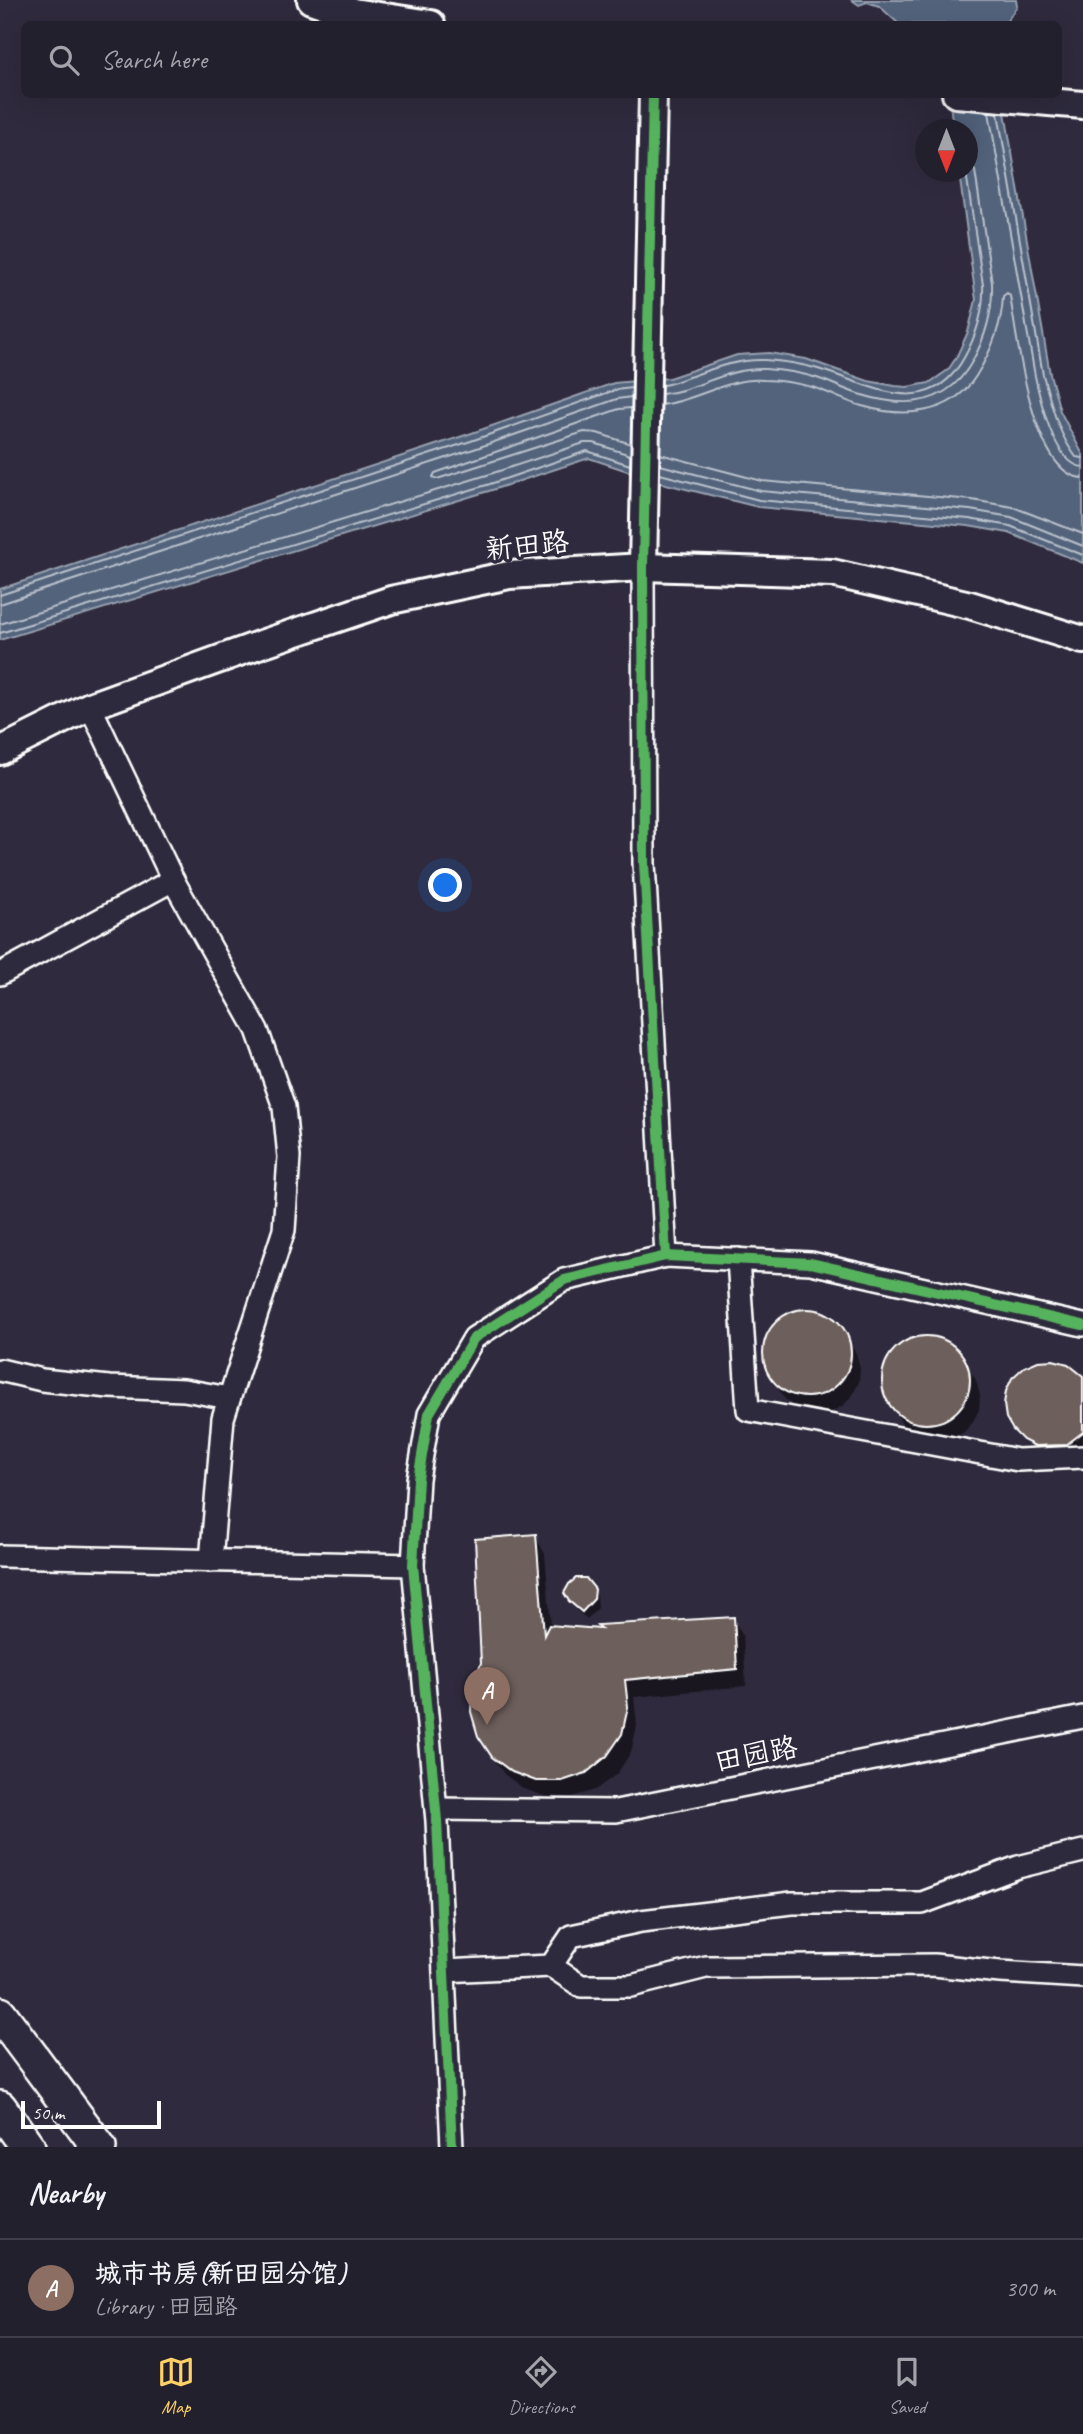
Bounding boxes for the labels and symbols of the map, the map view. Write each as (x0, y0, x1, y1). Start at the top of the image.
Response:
north arrow (915, 119, 978, 182)
street label: 新田路 (483, 523, 571, 567)
your location (428, 868, 462, 902)
pin: A (464, 1667, 510, 1725)
street label: 田园路 (711, 1729, 801, 1779)
scale bar (21, 2098, 161, 2130)

